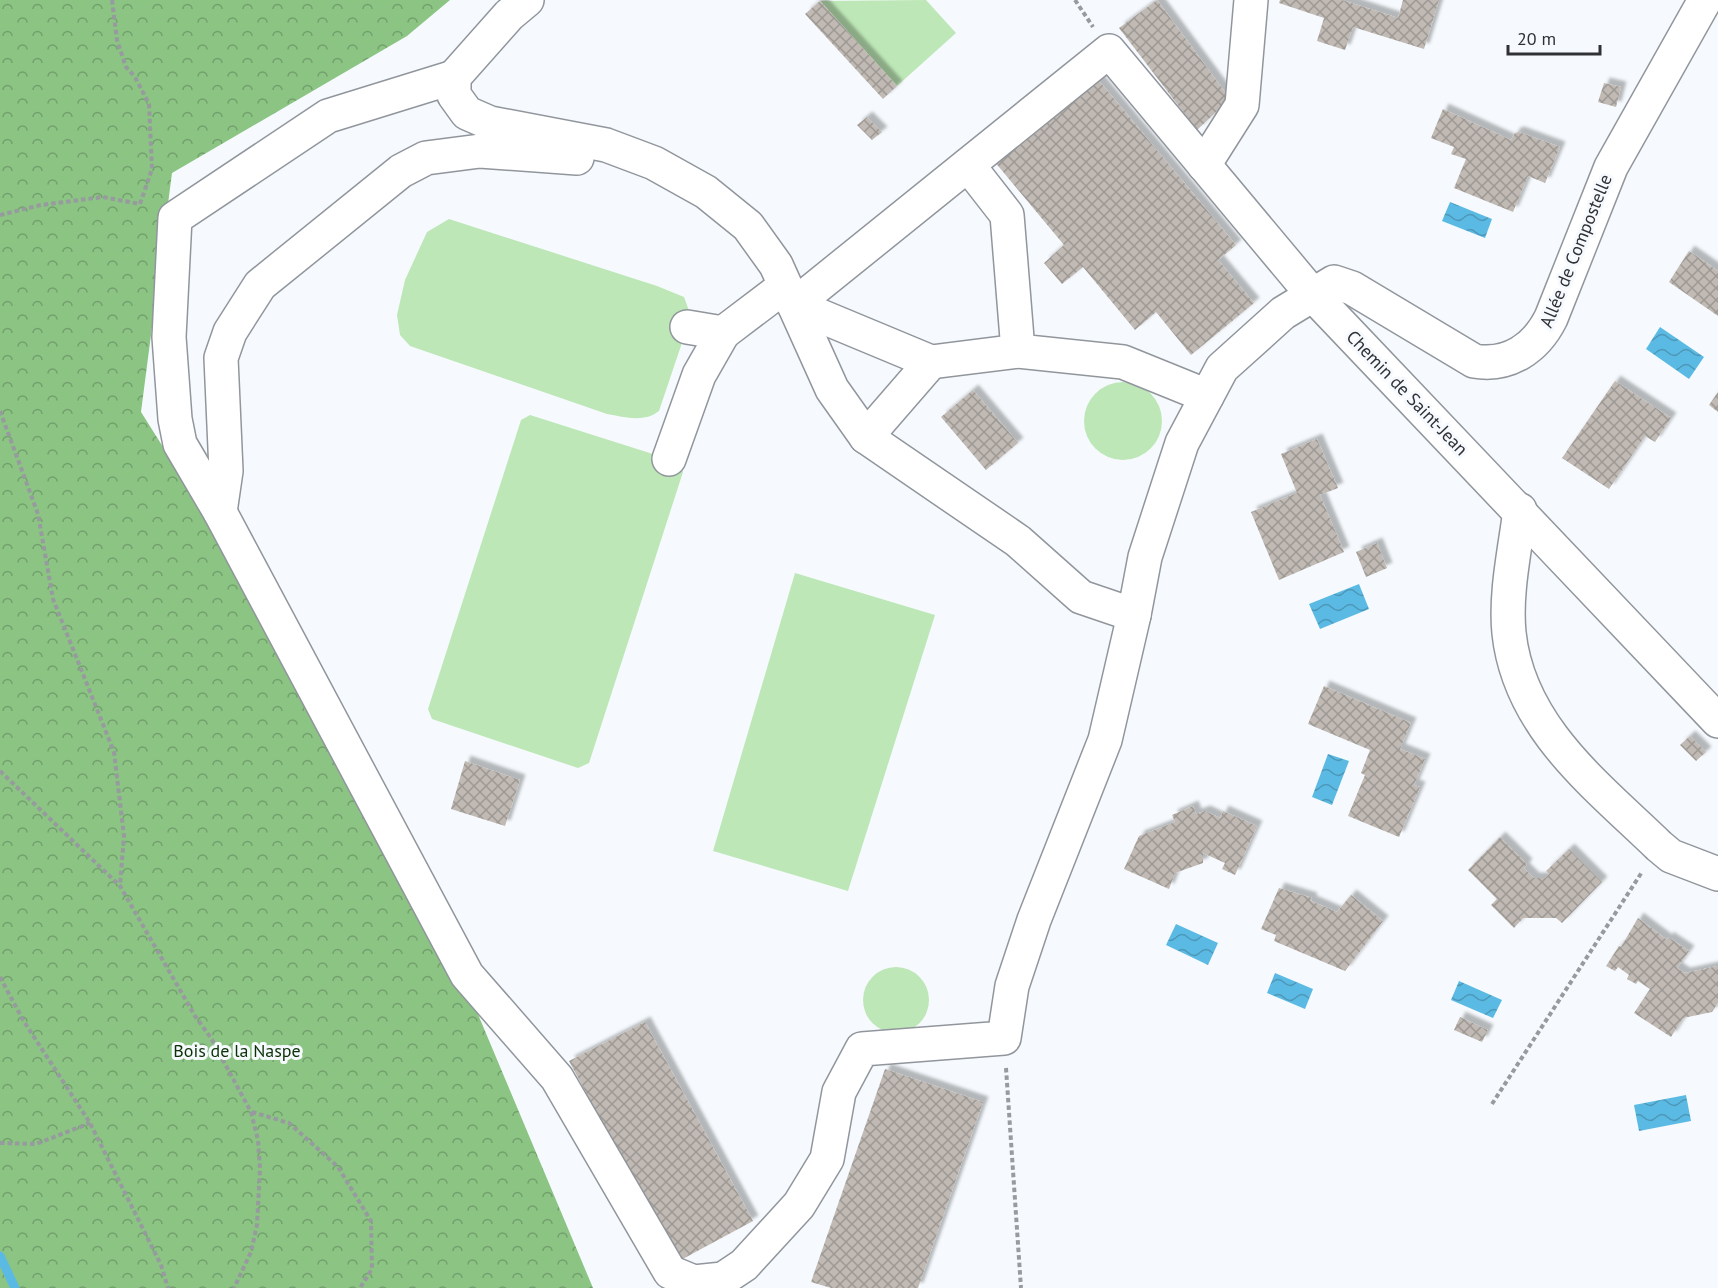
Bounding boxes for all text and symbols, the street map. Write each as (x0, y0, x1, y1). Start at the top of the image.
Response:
scale bar (1508, 18, 1600, 56)
text: 20 m (1517, 27, 1556, 50)
street label: Allée de Compostelle (1534, 171, 1617, 331)
street label: Chemin de Saint-Jean (1342, 325, 1473, 460)
park label: Bois de la Naspe (173, 1039, 301, 1062)

